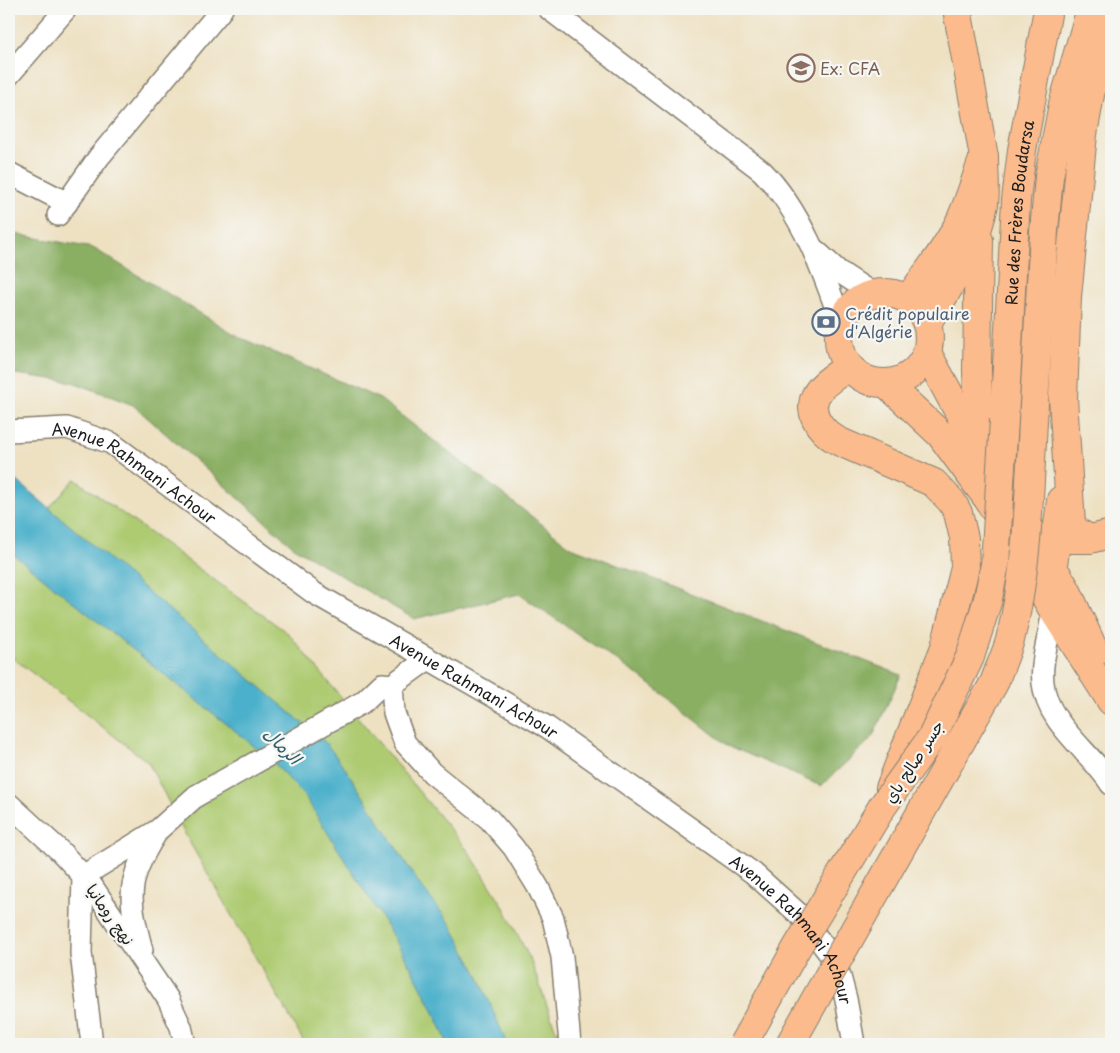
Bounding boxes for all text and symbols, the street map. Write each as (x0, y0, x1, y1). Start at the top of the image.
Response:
school or university icon: Ex: CFA (786, 53, 816, 83)
place label: Ex: CFA (820, 56, 880, 80)
street label: Rue des Frères Boudarsa (998, 118, 1039, 306)
place label: Crédit populaire d'Algérie (845, 301, 970, 343)
bank icon: Crédit populaire d'Algérie (811, 307, 841, 337)
street label: Avenue Rahmani Achour (51, 416, 222, 530)
street label: Avenue Rahmani Achour (386, 627, 564, 744)
street label: جسر صالح باي (877, 715, 950, 808)
water label: الرمال (258, 720, 310, 772)
street label: Avenue Rahmani Achour (725, 848, 859, 1007)
street label: نهج رومانيا (81, 878, 141, 950)

